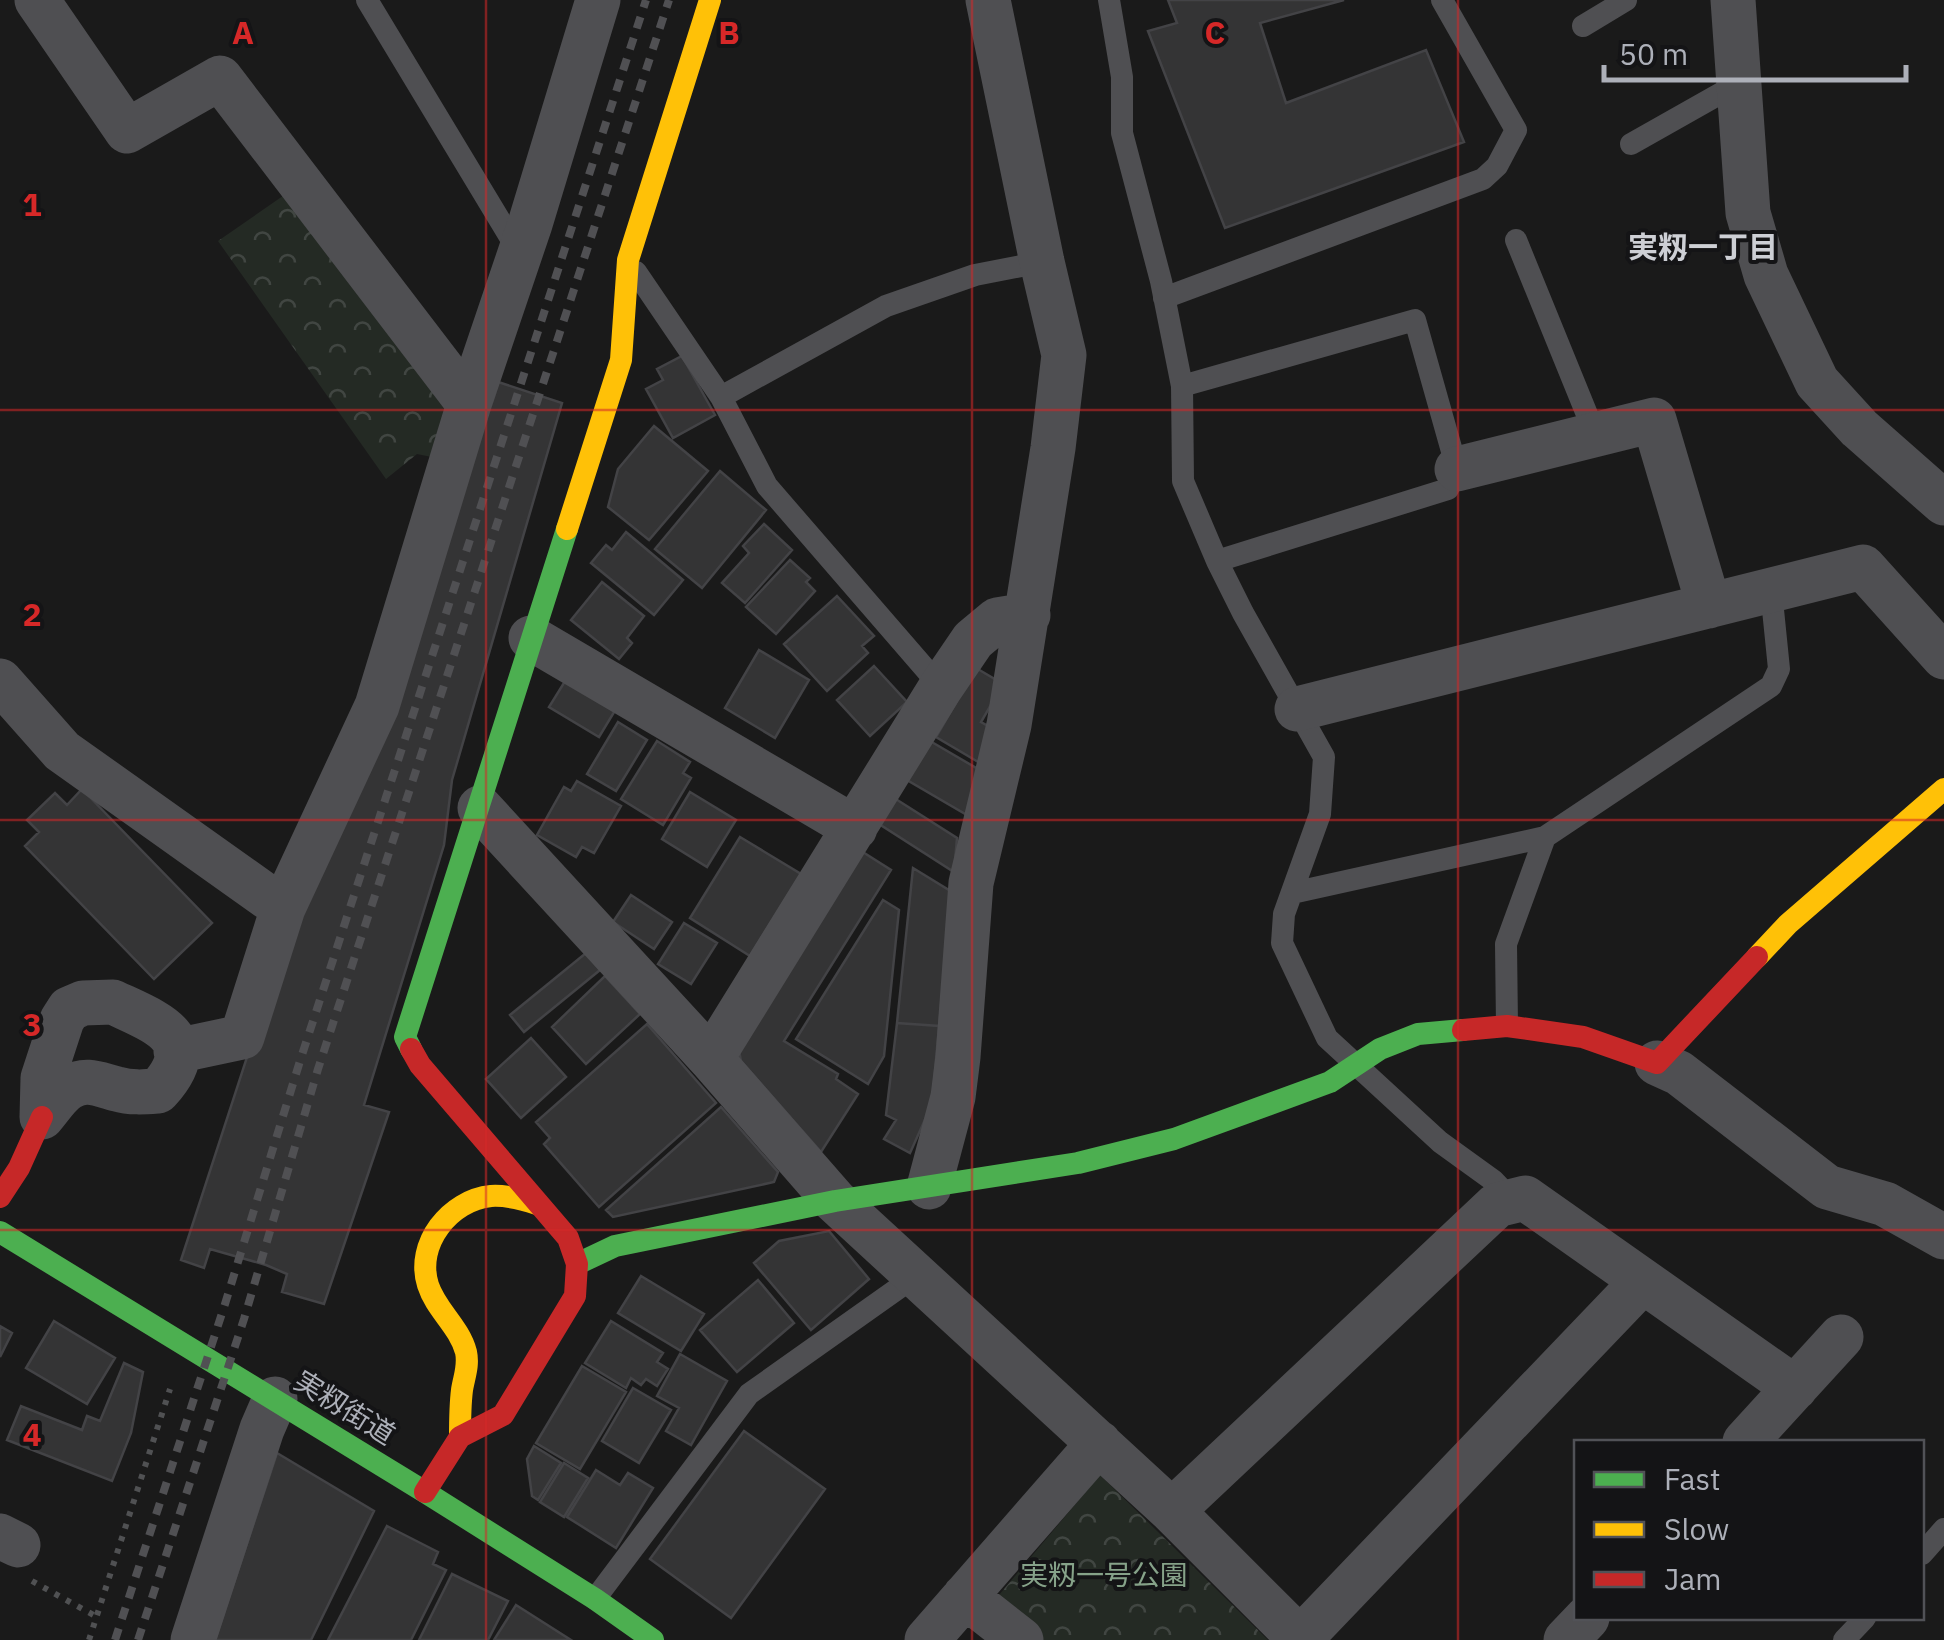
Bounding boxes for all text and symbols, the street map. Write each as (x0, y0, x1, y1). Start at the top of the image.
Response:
text: A (232, 11, 254, 53)
text: B (718, 11, 740, 53)
text: C (1205, 11, 1225, 53)
scale bar (1604, 20, 1906, 82)
text: 50 m (1619, 34, 1688, 73)
text: 1 (22, 183, 42, 225)
district label: 実籾一丁目 (1628, 227, 1778, 266)
text: 2 (22, 593, 42, 635)
text: 3 (22, 1003, 42, 1045)
street label: 実籾街道 (288, 1362, 402, 1452)
text: 4 (22, 1413, 42, 1455)
legend (1574, 1440, 1924, 1620)
text: Fast (1664, 1459, 1721, 1498)
text: Slow (1664, 1509, 1729, 1548)
park label: 実籾一号公園 (1020, 1556, 1188, 1593)
text: Jam (1664, 1559, 1722, 1598)

